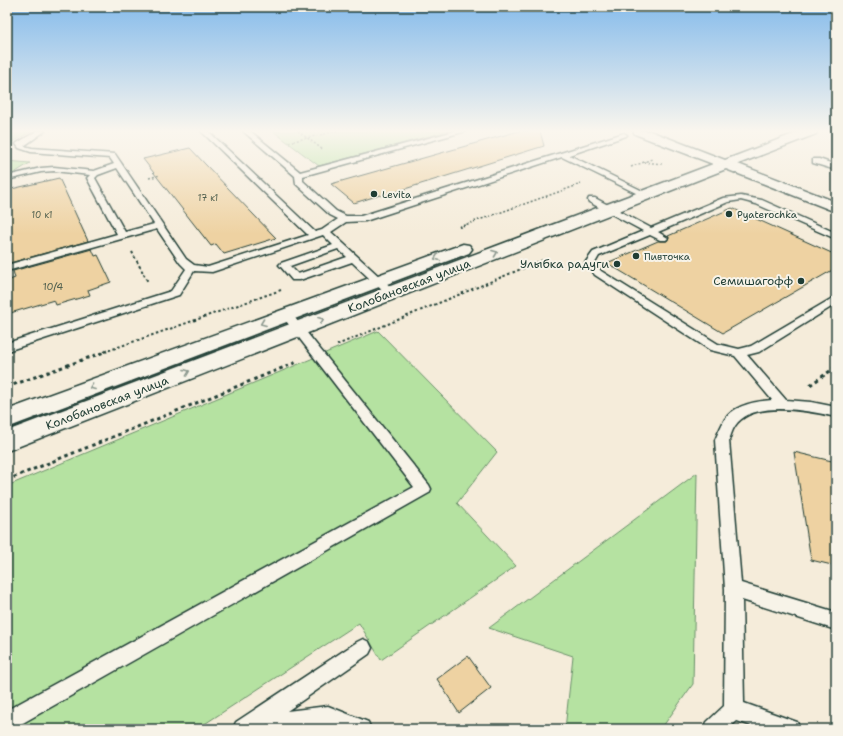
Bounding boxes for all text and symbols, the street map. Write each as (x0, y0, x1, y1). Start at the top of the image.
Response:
place label: Levita (382, 188, 412, 201)
marker: Levita (369, 189, 379, 199)
house number: 17 к1 (198, 192, 218, 204)
place label: Pyaterochka (737, 208, 798, 221)
house number: 10 к1 (32, 209, 52, 221)
marker: Pyaterochka (724, 209, 734, 219)
one-way arrow (491, 249, 498, 257)
place label: Пивточка (644, 250, 691, 263)
marker: Пивточка (631, 251, 641, 261)
one-way arrow (434, 254, 441, 262)
street label: Колобановская улица (345, 255, 473, 317)
place label: Улыбка радуги (520, 256, 609, 272)
marker: Улыбка радуги (612, 259, 622, 269)
place label: Семишагофф (713, 273, 793, 289)
marker: Семишагофф (796, 276, 806, 286)
house number: 10/4 (43, 280, 63, 293)
one-way arrow (318, 316, 325, 324)
one-way arrow (260, 319, 267, 327)
one-way arrow (184, 368, 191, 376)
street label: Колобановская улица (43, 372, 171, 434)
one-way arrow (89, 383, 96, 391)

